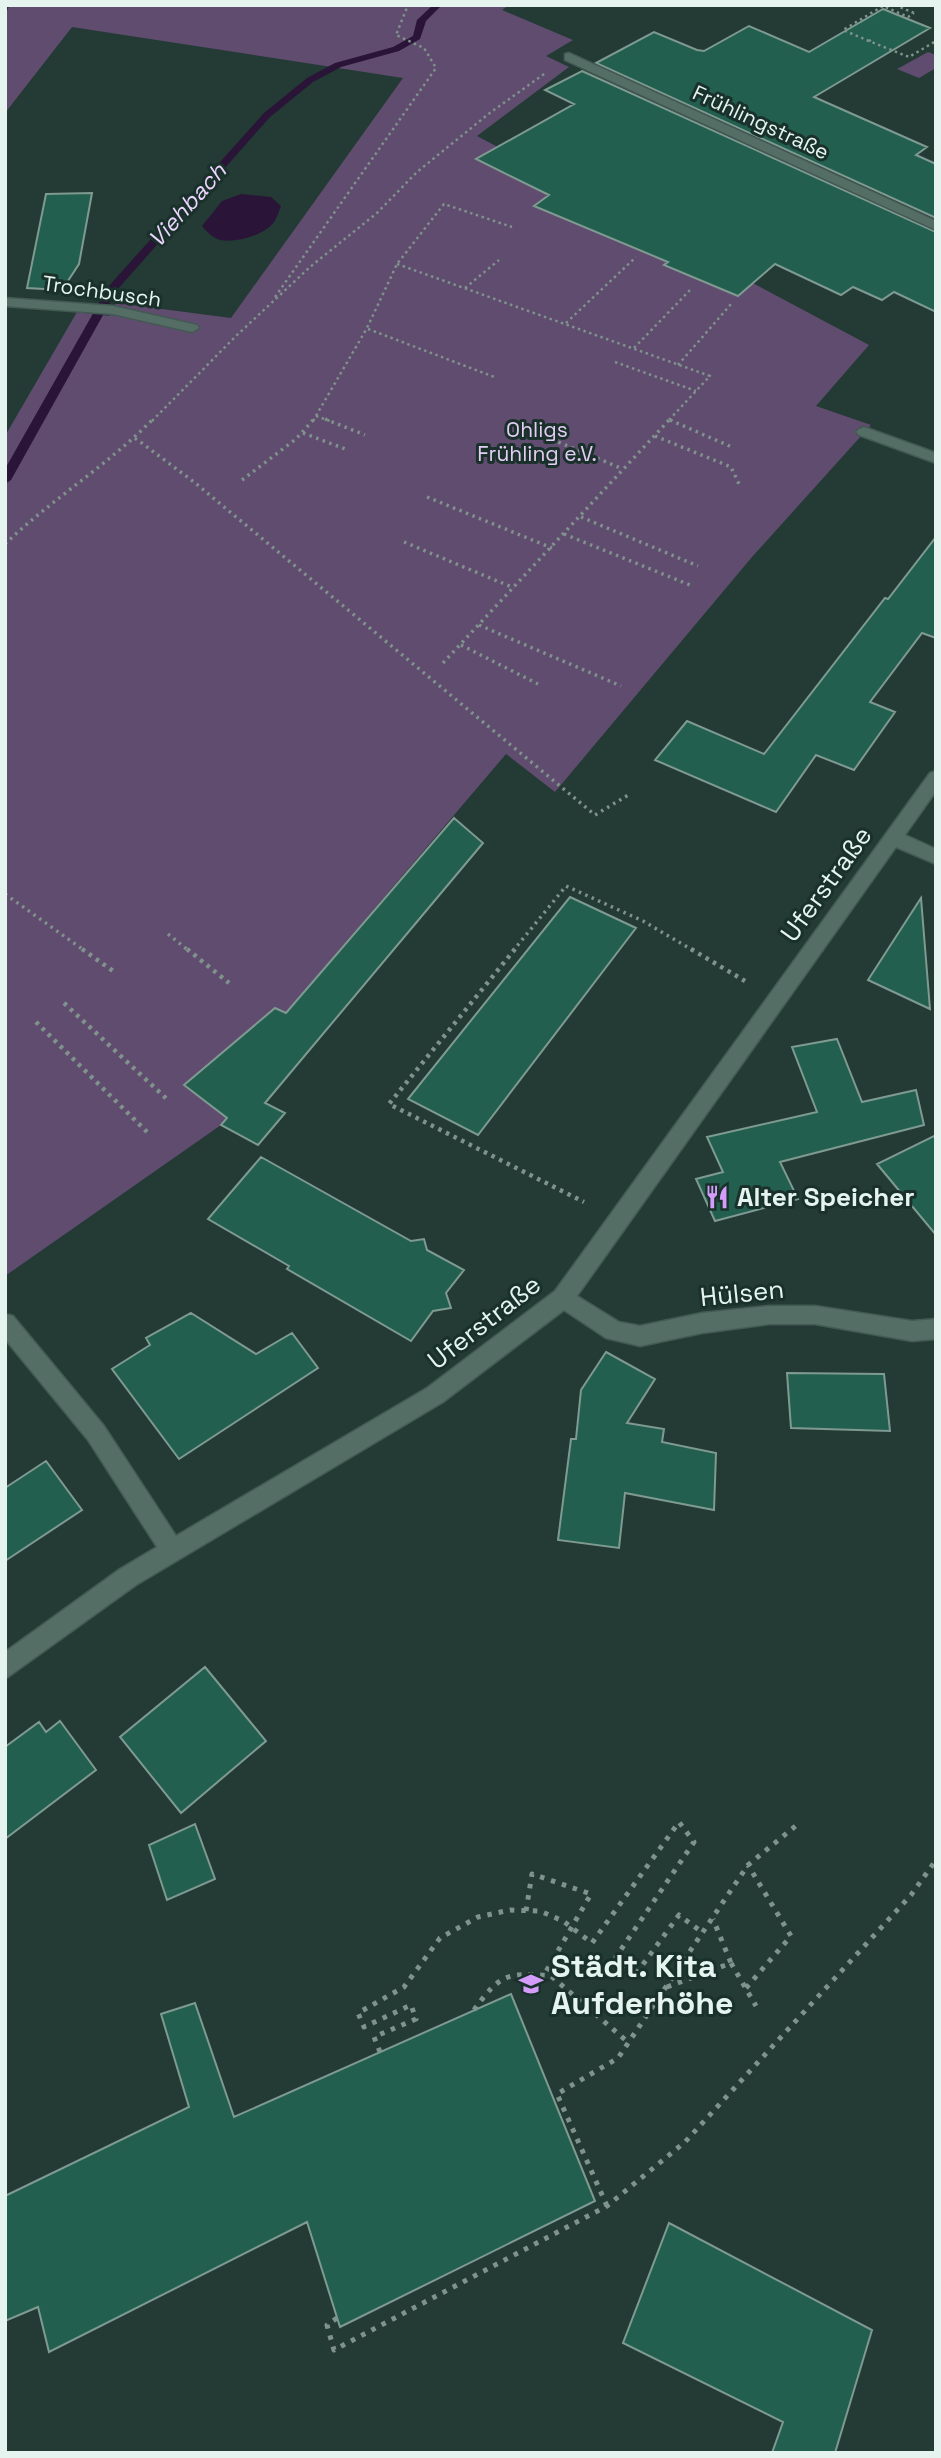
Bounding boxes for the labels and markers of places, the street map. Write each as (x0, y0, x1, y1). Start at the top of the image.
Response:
place label: Alter Speicher (737, 1180, 915, 1214)
restaurant icon: Alter Speicher (703, 1183, 731, 1211)
place label: Städt. Kita Aufderhöhe (551, 1946, 733, 2023)
school or university icon: Städt. Kita Aufderhöhe (517, 1970, 545, 1998)

